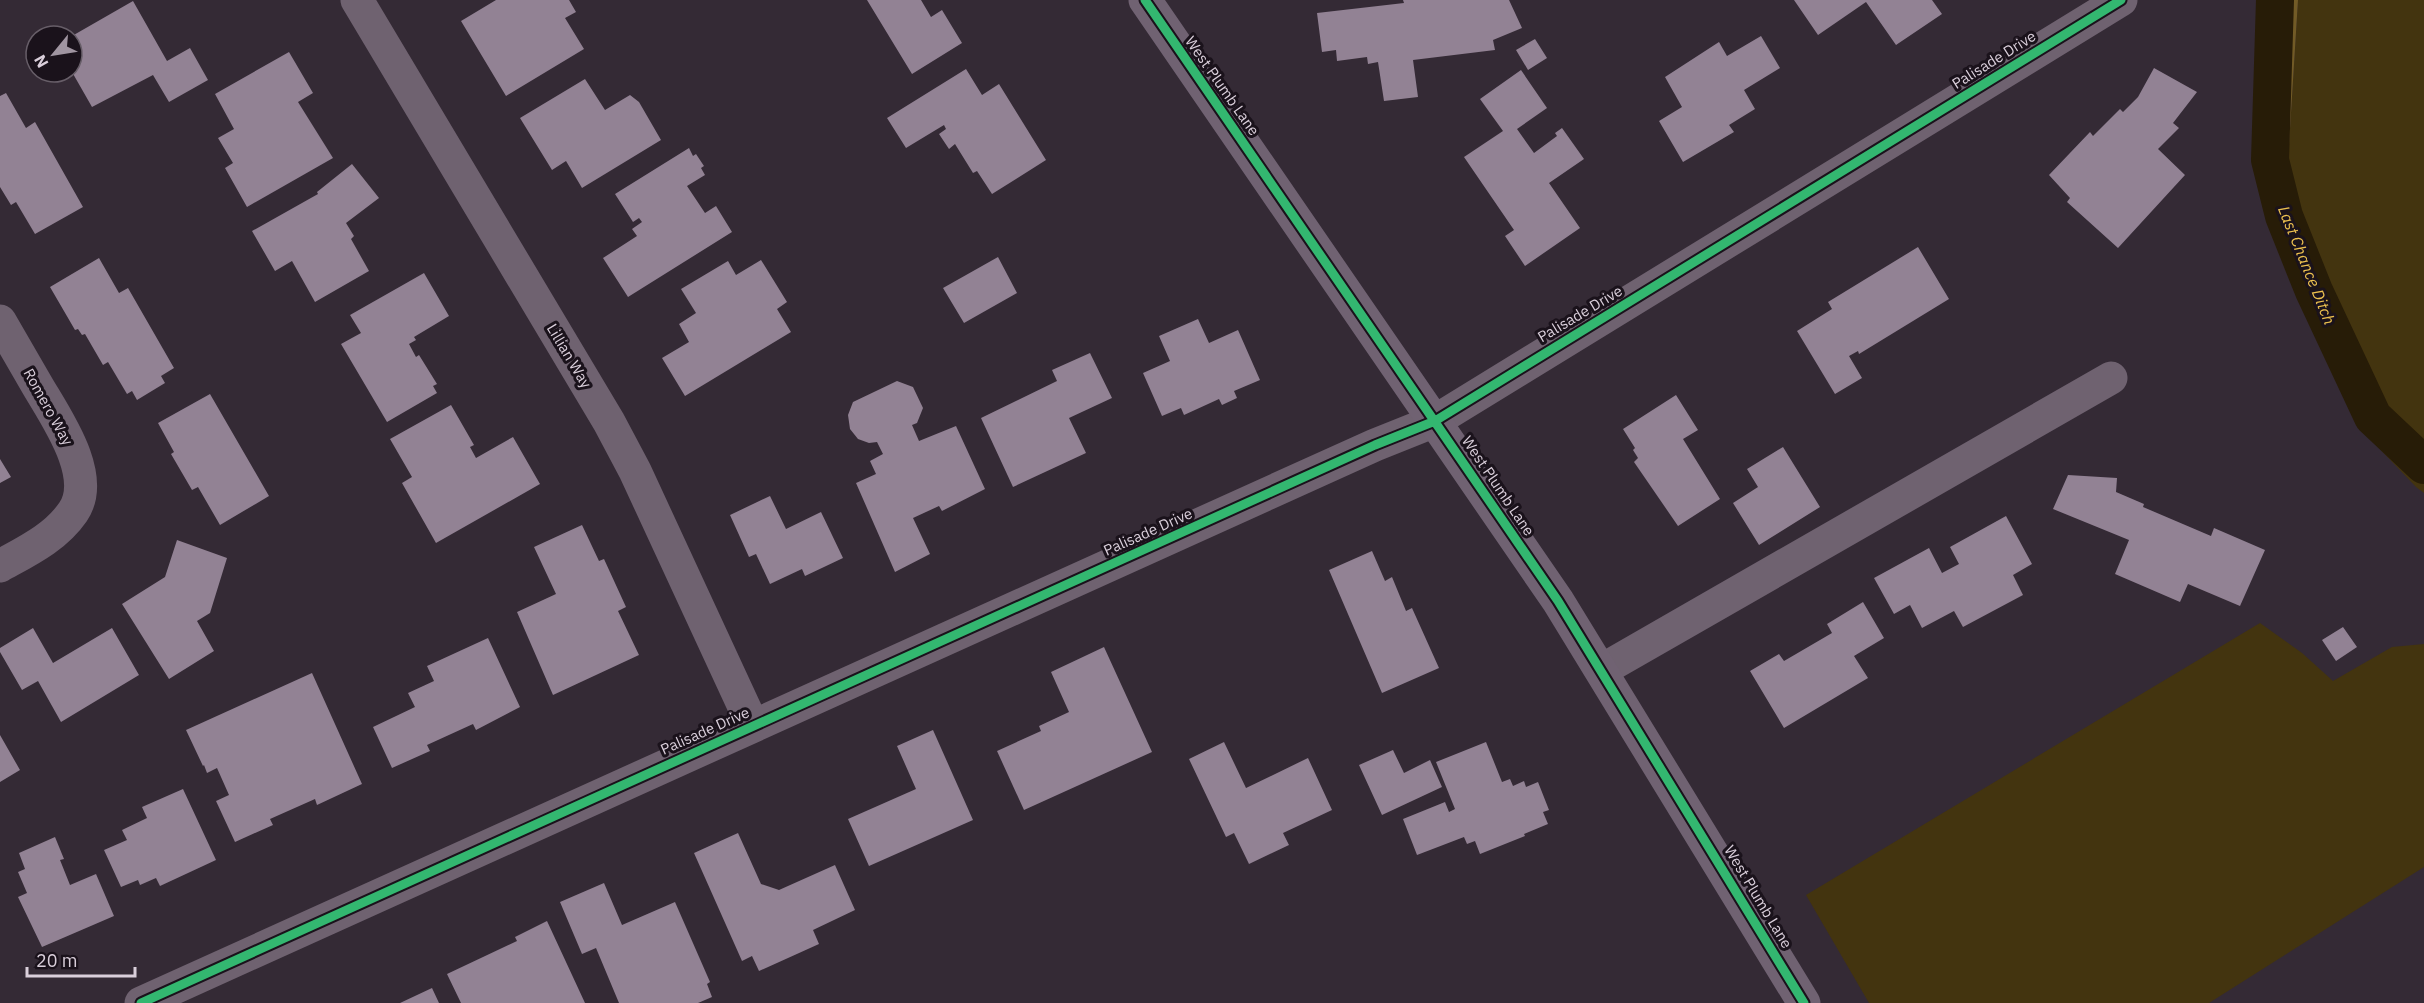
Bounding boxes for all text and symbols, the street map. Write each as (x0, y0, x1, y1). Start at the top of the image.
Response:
north arrow (24, 24, 84, 84)
street label: Palisade Drive (1948, 26, 2039, 93)
street label: West Plumb Lane (1181, 32, 1264, 139)
text: N (29, 51, 53, 72)
water label: Last Chance Ditch (2274, 203, 2340, 327)
street label: Palisade Drive (1534, 281, 1626, 346)
street label: Lillian Way (543, 320, 596, 392)
street label: Romero Way (19, 365, 78, 449)
street label: West Plumb Lane (1458, 432, 1539, 539)
street label: Palisade Drive (1100, 503, 1195, 560)
street label: Palisade Drive (657, 702, 752, 759)
street label: West Plumb Lane (1720, 842, 1797, 952)
scale bar (27, 940, 135, 978)
text: 20 m (36, 949, 78, 972)

